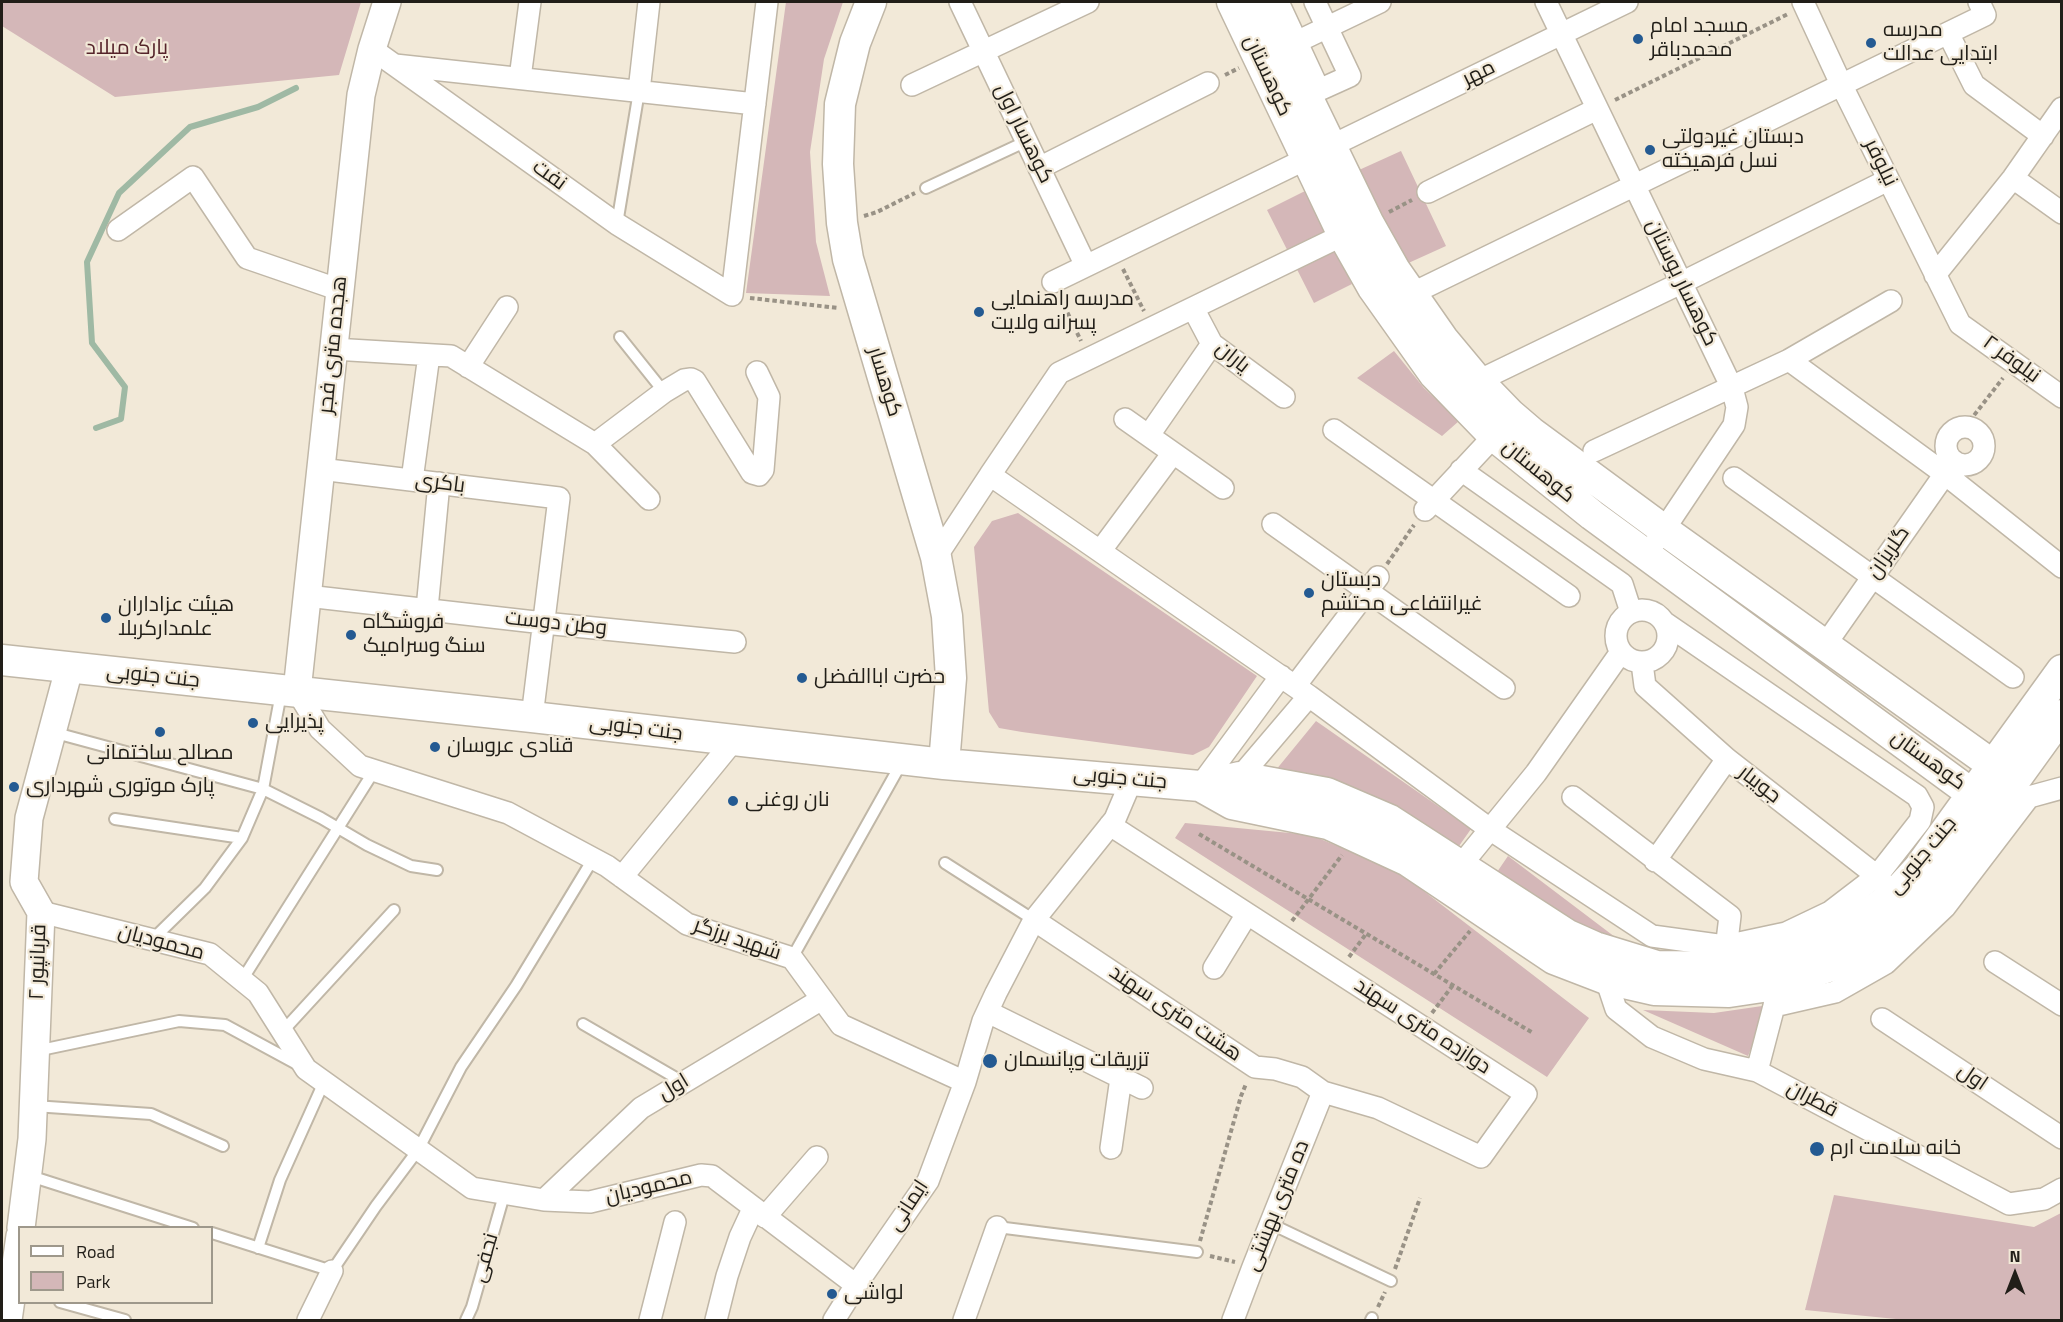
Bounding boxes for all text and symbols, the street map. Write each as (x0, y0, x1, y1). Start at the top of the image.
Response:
place label: مسجد امام محمدباقر (1650, 14, 1749, 64)
place label: مدرسه ابتدایی عدالت (1883, 18, 1998, 68)
street label: کوهستان (1237, 32, 1297, 120)
marker: مسجد امام محمدباقر (1631, 32, 1645, 46)
park label: پارک میلاد (86, 36, 168, 62)
marker: مدرسه ابتدایی عدالت (1864, 36, 1878, 50)
street label: مهر (1458, 55, 1500, 93)
street label: کوهسار اول (988, 80, 1058, 188)
place label: دبستان غیردولتی نسل فرهیخته (1662, 125, 1804, 175)
street label: نیلوفر (1858, 135, 1902, 191)
marker: دبستان غیردولتی نسل فرهیخته (1643, 143, 1657, 157)
street label: نفت (527, 155, 571, 197)
street label: کوهسار بوستان (1639, 216, 1723, 350)
street label: هجده متری فجر (314, 275, 354, 415)
place label: مدرسه راهنمایی پسرانه ولایت (991, 287, 1134, 337)
marker: مدرسه راهنمایی پسرانه ولایت (972, 305, 986, 319)
street label: نیلوفر ۲ (1977, 331, 2045, 389)
street label: یاران (1210, 337, 1254, 379)
street label: کوهسار (861, 344, 907, 420)
street label: کوهستان (1497, 435, 1579, 509)
street label: باکری (414, 468, 466, 500)
street label: گلریزان (1862, 522, 1916, 584)
place label: دبستان غیرانتفاعی محتشم (1321, 568, 1483, 618)
marker: دبستان غیرانتفاعی محتشم (1302, 586, 1316, 600)
place label: هیئت عزاداران علمدارکربلا (118, 593, 234, 643)
street label: وطن دوست (504, 606, 608, 642)
place label: فروشگاه سنگ وسرامیک (363, 610, 486, 660)
marker: هیئت عزاداران علمدارکربلا (99, 611, 113, 625)
marker: فروشگاه سنگ وسرامیک (344, 628, 358, 642)
street label: جنت جنوبی (105, 660, 201, 694)
place label: حضرت اباالفضل (814, 665, 945, 691)
marker: حضرت اباالفضل (795, 671, 809, 685)
place label: پذیرایی (265, 710, 324, 736)
street label: جنت جنوبی (588, 711, 684, 747)
marker: پذیرایی (246, 716, 260, 730)
marker: مصالح ساختمانی (153, 725, 167, 739)
street label: کوهستان (1886, 725, 1970, 797)
place label: قنادی عروسان (447, 734, 573, 760)
marker: قنادی عروسان (428, 740, 442, 754)
place label: مصالح ساختمانی (86, 741, 234, 767)
street label: جویبار (1733, 761, 1785, 809)
street label: جنت جنوبی (1072, 762, 1168, 796)
place label: پارک موتوری شهرداری (26, 774, 214, 800)
marker: پارک موتوری شهرداری (7, 780, 21, 794)
place label: نان روغنی (745, 788, 830, 814)
marker: نان روغنی (726, 794, 740, 808)
street label: جنت جنوبی (1883, 812, 1963, 900)
street label: شهید برزگر (690, 913, 784, 967)
street label: محمودیان (115, 919, 207, 967)
street label: قربانپور ۲ (25, 924, 53, 1000)
street label: هشت متری سهند (1104, 960, 1246, 1068)
street label: دوازده متری سهند (1349, 973, 1495, 1081)
place label: تزریقات وپانسمان (1004, 1048, 1149, 1074)
marker: تزریقات وپانسمان (981, 1052, 999, 1070)
street label: اول (1952, 1059, 1992, 1097)
street label: اول (654, 1069, 694, 1107)
street label: قطران (1782, 1076, 1842, 1124)
place label: خانه سلامت ارم (1830, 1136, 1961, 1162)
street label: ده متری بهشتی (1240, 1137, 1316, 1275)
marker: خانه سلامت ارم (1808, 1140, 1826, 1158)
street label: محمودیان (603, 1166, 695, 1210)
street label: ایمانی (883, 1176, 935, 1236)
legend (18, 1226, 213, 1304)
street label: نجفی (467, 1230, 505, 1286)
text: Road (76, 1238, 115, 1265)
north arrow (1985, 1244, 2045, 1304)
text: N (2009, 1244, 2021, 1268)
text: Park (76, 1268, 110, 1295)
place label: لواشی (844, 1281, 903, 1307)
marker: لواشی (825, 1287, 839, 1301)

